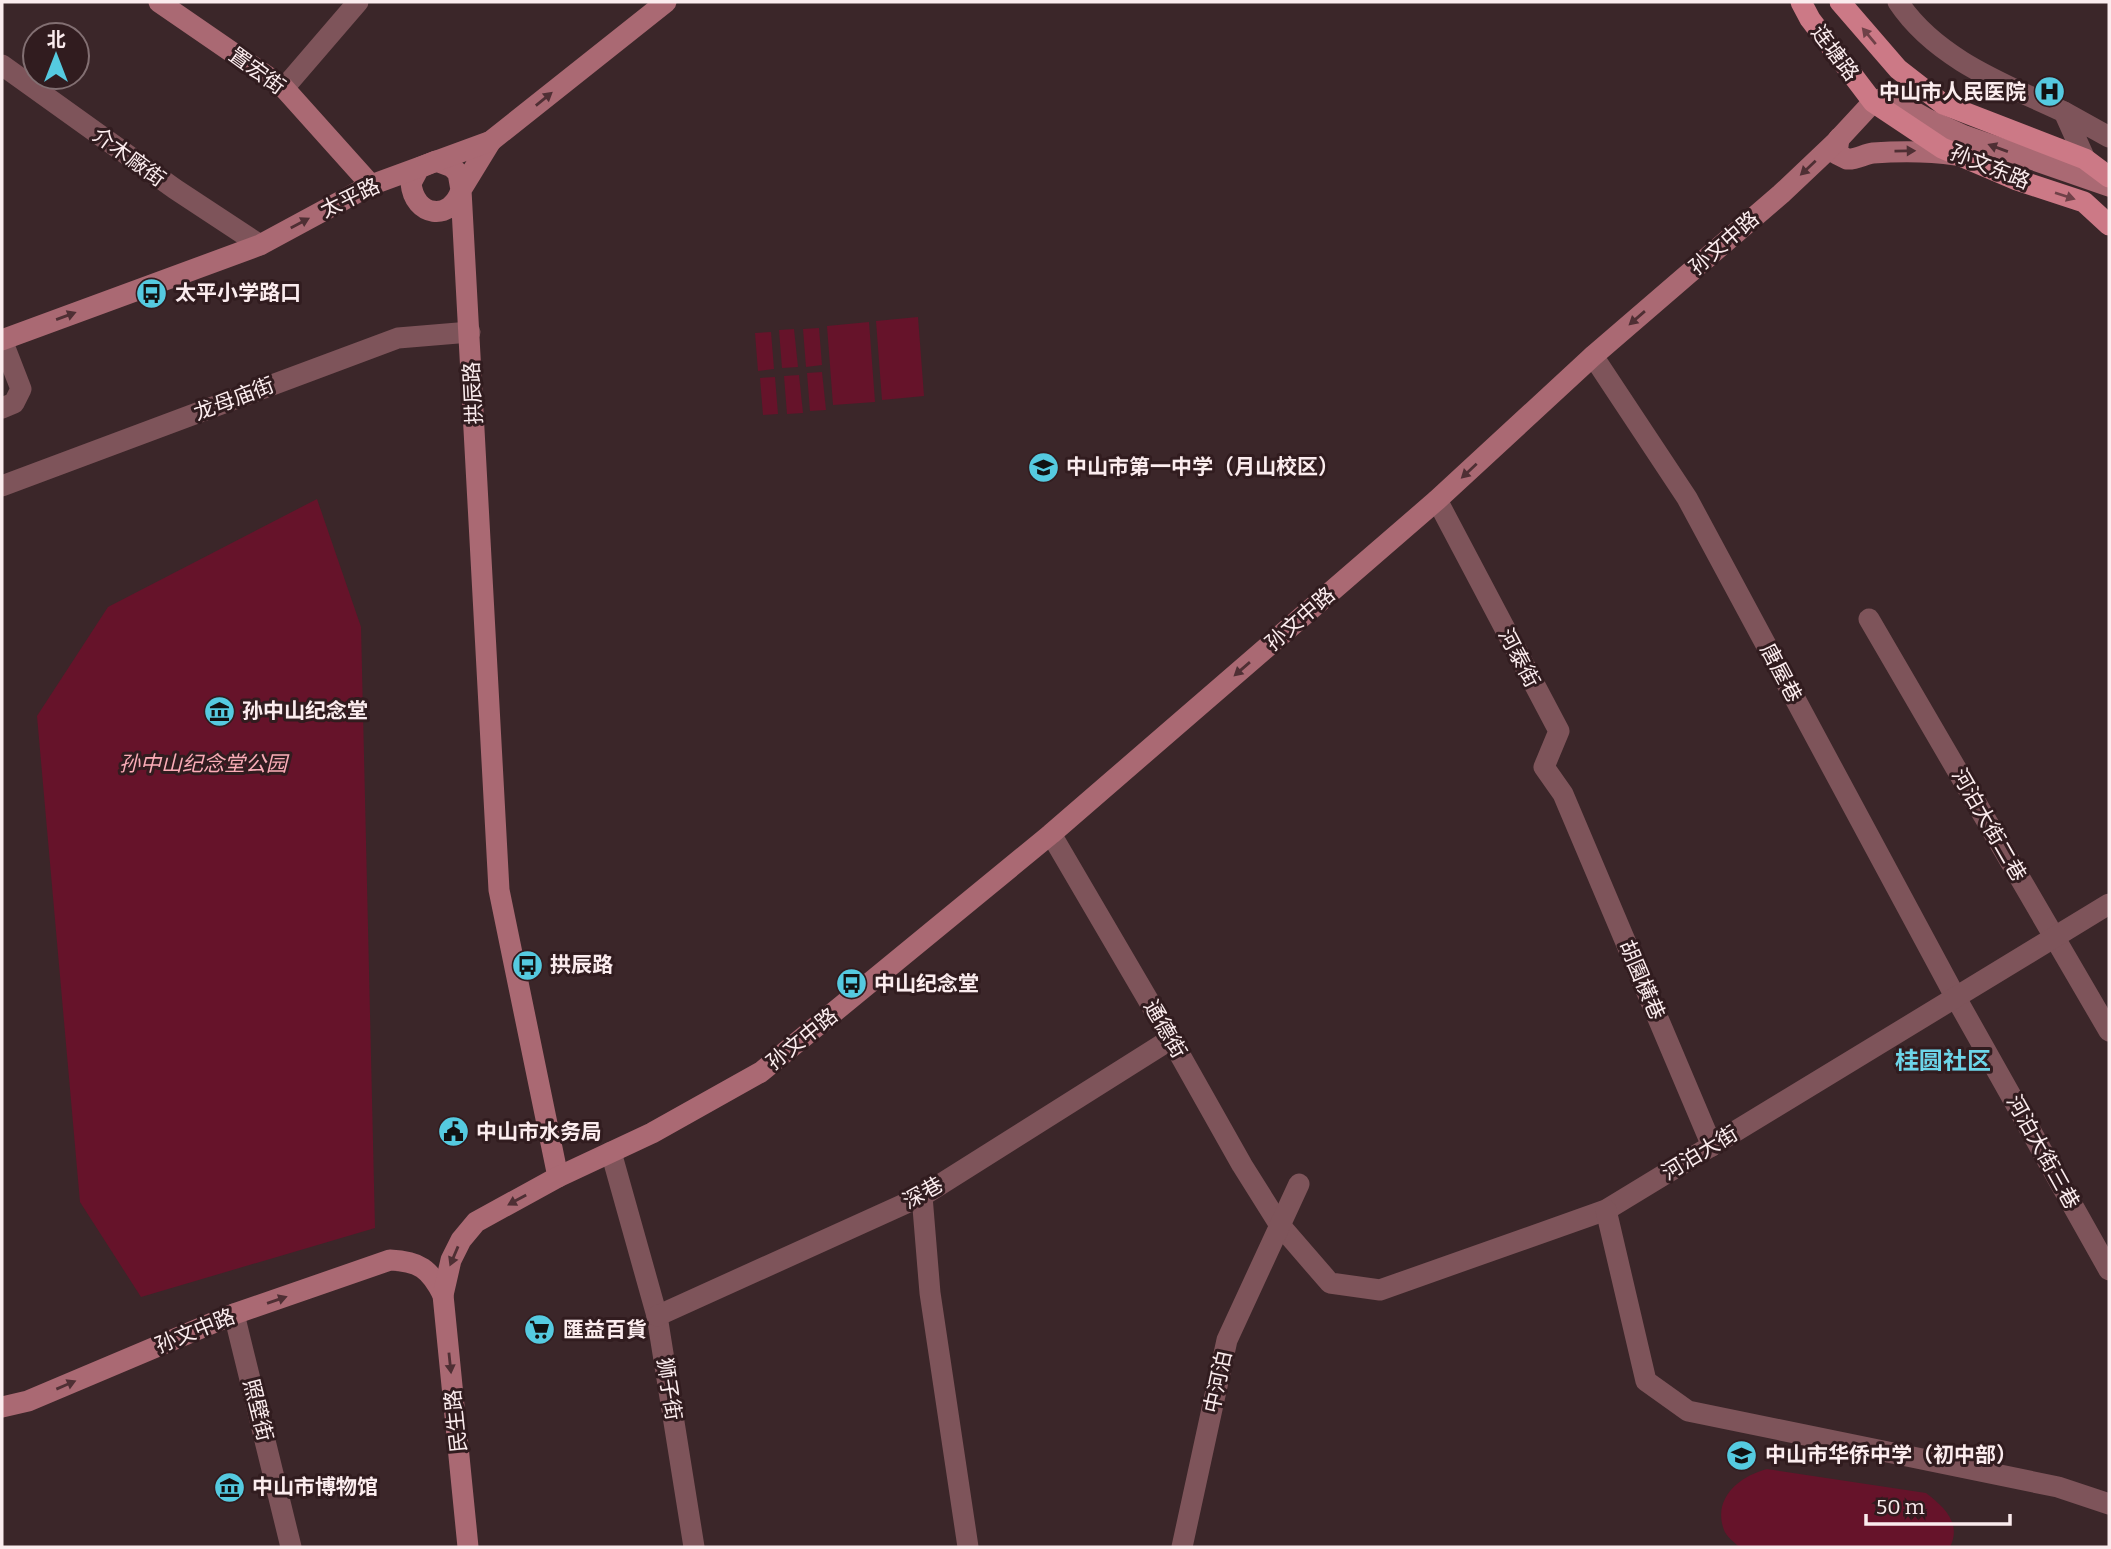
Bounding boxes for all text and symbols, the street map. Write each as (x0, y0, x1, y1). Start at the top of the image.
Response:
street label: 连塘路 (1806, 20, 1864, 86)
north arrow (21, 21, 91, 91)
one-way arrow (1862, 27, 1877, 44)
text: 北 (46, 28, 66, 51)
street label: 置宏街 (224, 42, 290, 100)
hospital icon: 中山市人民医院 (2032, 75, 2066, 109)
place label: 中山市人民医院 (1879, 79, 2026, 105)
one-way arrow (535, 91, 553, 106)
street label: 介木廠街 (87, 122, 171, 192)
street label: 孙文东路 (1946, 139, 2034, 195)
one-way arrow (1988, 142, 2009, 153)
one-way arrow (1894, 146, 1916, 157)
one-way arrow (1800, 160, 1817, 176)
street label: 太平路 (316, 173, 384, 223)
one-way arrow (2055, 191, 2076, 202)
street label: 孙文中路 (1684, 206, 1764, 280)
one-way arrow (290, 217, 309, 229)
bus stop icon: 太平小学路口 (135, 276, 169, 310)
place label: 太平小学路口 (175, 280, 301, 306)
one-way arrow (1628, 310, 1646, 326)
one-way arrow (55, 311, 76, 322)
street label: 拱辰路 (458, 361, 488, 425)
street label: 龙母庙街 (190, 372, 278, 426)
school or university icon: 中山市第一中学（月山校区） (1026, 450, 1060, 484)
place label: 中山市第一中学（月山校区） (1066, 454, 1339, 480)
one-way arrow (1460, 463, 1478, 479)
street label: 孙文中路 (1260, 582, 1340, 656)
street label: 河泰街 (1493, 624, 1545, 692)
street label: 唐屋巷 (1755, 639, 1807, 707)
one-way arrow (1233, 661, 1251, 677)
museum icon: 孙中山纪念堂 (202, 694, 236, 728)
place label: 孙中山纪念堂 (242, 698, 368, 724)
park label: 孙中山纪念堂公园 (119, 751, 290, 777)
street label: 河泊大街二巷 (1946, 764, 2032, 886)
street label: 胡園橫巷 (1614, 936, 1670, 1024)
bus stop icon: 拱辰路 (510, 948, 544, 982)
place label: 拱辰路 (550, 952, 613, 978)
bus stop icon: 中山纪念堂 (834, 967, 868, 1001)
place label: 中山纪念堂 (874, 971, 979, 997)
street label: 通德街 (1138, 995, 1192, 1063)
street label: 孙文中路 (761, 1002, 843, 1076)
district label: 桂圆社区 (1895, 1047, 1991, 1075)
street label: 河泊大街三巷 (2001, 1091, 2085, 1213)
public building icon: 中山市水务局 (436, 1115, 470, 1149)
place label: 中山市水务局 (476, 1119, 602, 1145)
street label: 河泊大街 (1657, 1120, 1743, 1186)
street label: 深巷 (898, 1171, 948, 1215)
one-way arrow (507, 1194, 526, 1206)
one-way arrow (448, 1246, 459, 1267)
one-way arrow (266, 1294, 287, 1305)
street label: 孙文中路 (151, 1303, 239, 1359)
supermarket icon: 匯益百貨 (523, 1313, 557, 1347)
place label: 匯益百貨 (563, 1317, 647, 1343)
street label: 中河泊 (1199, 1348, 1237, 1416)
one-way arrow (445, 1352, 456, 1374)
street label: 狮子街 (651, 1356, 687, 1422)
street label: 照壁街 (238, 1376, 278, 1444)
one-way arrow (56, 1379, 76, 1391)
street label: 民生路 (440, 1388, 472, 1454)
school or university icon: 中山市华侨中学（初中部） (1725, 1438, 1759, 1472)
place label: 中山市华侨中学（初中部） (1765, 1442, 2017, 1468)
museum icon: 中山市博物馆 (212, 1470, 246, 1504)
place label: 中山市博物馆 (252, 1474, 378, 1500)
scale bar (1866, 1482, 2010, 1526)
text: 50 m (1876, 1494, 1925, 1520)

